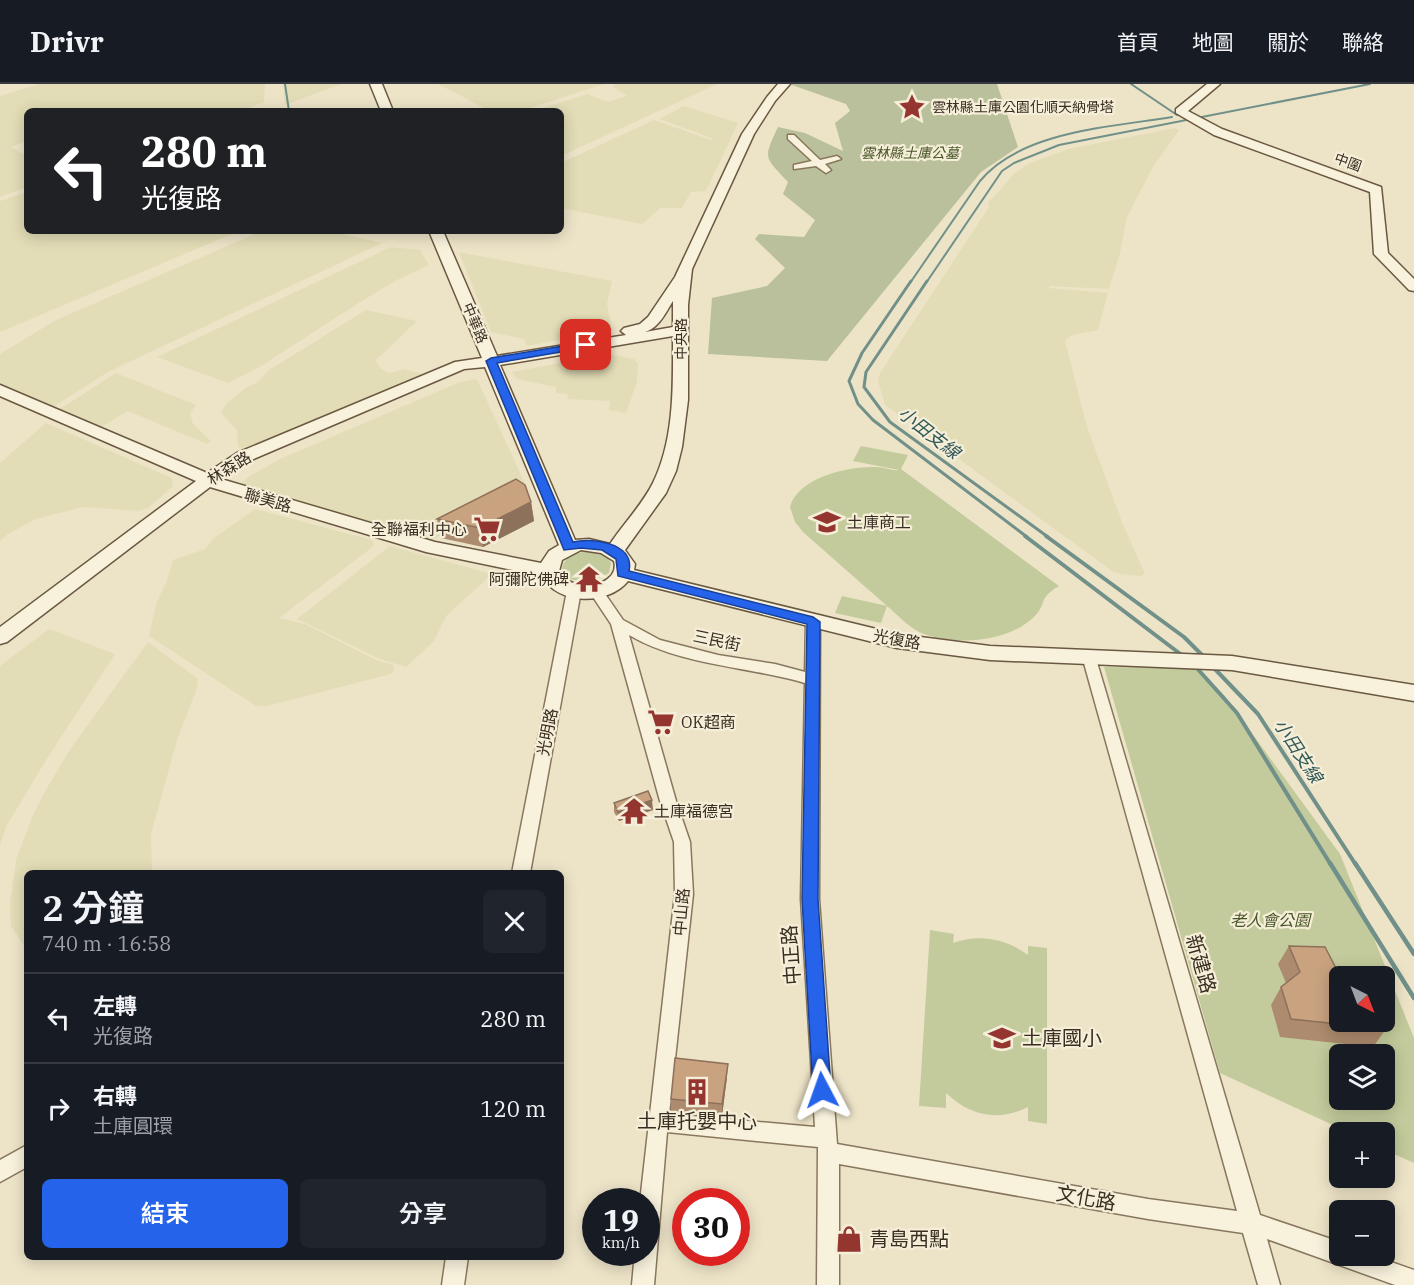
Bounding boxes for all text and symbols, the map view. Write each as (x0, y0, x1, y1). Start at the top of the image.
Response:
text: Drivr (30, 23, 104, 60)
text: 首頁 (1117, 28, 1159, 56)
text: 地圖 (1192, 28, 1234, 56)
text: 關於 (1267, 28, 1309, 56)
text: 聯絡 (1342, 28, 1384, 56)
place icon: 雲林縣土庫公園化順天納骨塔 (897, 92, 927, 122)
place label: 雲林縣土庫公園化順天納骨塔 (932, 98, 1114, 116)
text: 280 m (141, 124, 267, 179)
icon: left (42, 132, 120, 210)
park label: 雲林縣土庫公墓 (861, 144, 961, 162)
street label: 中圍 (1332, 149, 1364, 175)
text: 光復路 (141, 180, 222, 215)
street label: 中華路 (459, 300, 491, 346)
street label: 中央路 (672, 318, 690, 360)
pin (560, 319, 611, 370)
icon: arrive (569, 328, 602, 361)
water label: 小田支線 (894, 401, 966, 465)
street label: 林森路 (203, 447, 255, 489)
street label: 聯美路 (242, 484, 294, 516)
school or university icon: 土庫商工 (812, 507, 842, 537)
place label: 土庫商工 (847, 512, 911, 532)
supermarket icon: 全聯福利中心 (472, 514, 502, 544)
place label: 全聯福利中心 (371, 519, 467, 539)
temple icon: 阿彌陀佛碑 (574, 564, 604, 594)
place label: 阿彌陀佛碑 (489, 569, 569, 589)
street label: 三民街 (691, 625, 743, 655)
street label: 光復路 (872, 625, 922, 653)
street label: 光明路 (533, 707, 561, 757)
supermarket icon: OK超商 (646, 707, 676, 737)
place label: OK超商 (681, 712, 736, 732)
water label: 小田支線 (1269, 714, 1329, 789)
temple icon: 土庫福德宮 (619, 796, 649, 826)
place label: 土庫福德宮 (654, 801, 734, 821)
text: 2 分鐘 (42, 884, 144, 931)
street label: 中山路 (669, 887, 693, 937)
button: close (483, 890, 546, 953)
park label: 老人會公園 (1230, 910, 1312, 930)
street label: 中正路 (775, 924, 806, 986)
text: 740 m · 16:58 (42, 930, 171, 957)
street label: 新建路 (1180, 931, 1223, 996)
north arrow (1329, 966, 1395, 1032)
map controls (1329, 966, 1395, 1266)
text: 左轉 (93, 991, 137, 1020)
icon: left (42, 1002, 75, 1035)
text: 280 m (480, 1004, 546, 1033)
text: 光復路 (93, 1022, 153, 1049)
school or university icon: 土庫國小 (987, 1023, 1017, 1053)
place label: 土庫國小 (1022, 1024, 1102, 1051)
button: layers (1329, 1044, 1395, 1110)
position arrow (790, 1058, 854, 1122)
building icon: 土庫托嬰中心 (682, 1077, 712, 1107)
text: 右轉 (93, 1081, 137, 1110)
icon: right (42, 1092, 75, 1125)
text: 120 m (480, 1094, 546, 1123)
place label: 土庫托嬰中心 (637, 1107, 757, 1134)
text: 土庫圓環 (93, 1112, 173, 1139)
button: + (1329, 1122, 1395, 1188)
button: 結束 (42, 1179, 288, 1248)
button: 分享 (300, 1179, 546, 1248)
street label: 文化路 (1054, 1179, 1118, 1216)
speed limit sign: 30 (672, 1188, 750, 1266)
text: 19 (603, 1200, 639, 1239)
button: − (1329, 1200, 1395, 1266)
shop icon: 青島西點 (834, 1224, 864, 1254)
place label: 青島西點 (869, 1225, 949, 1252)
text: km/h (602, 1233, 640, 1252)

